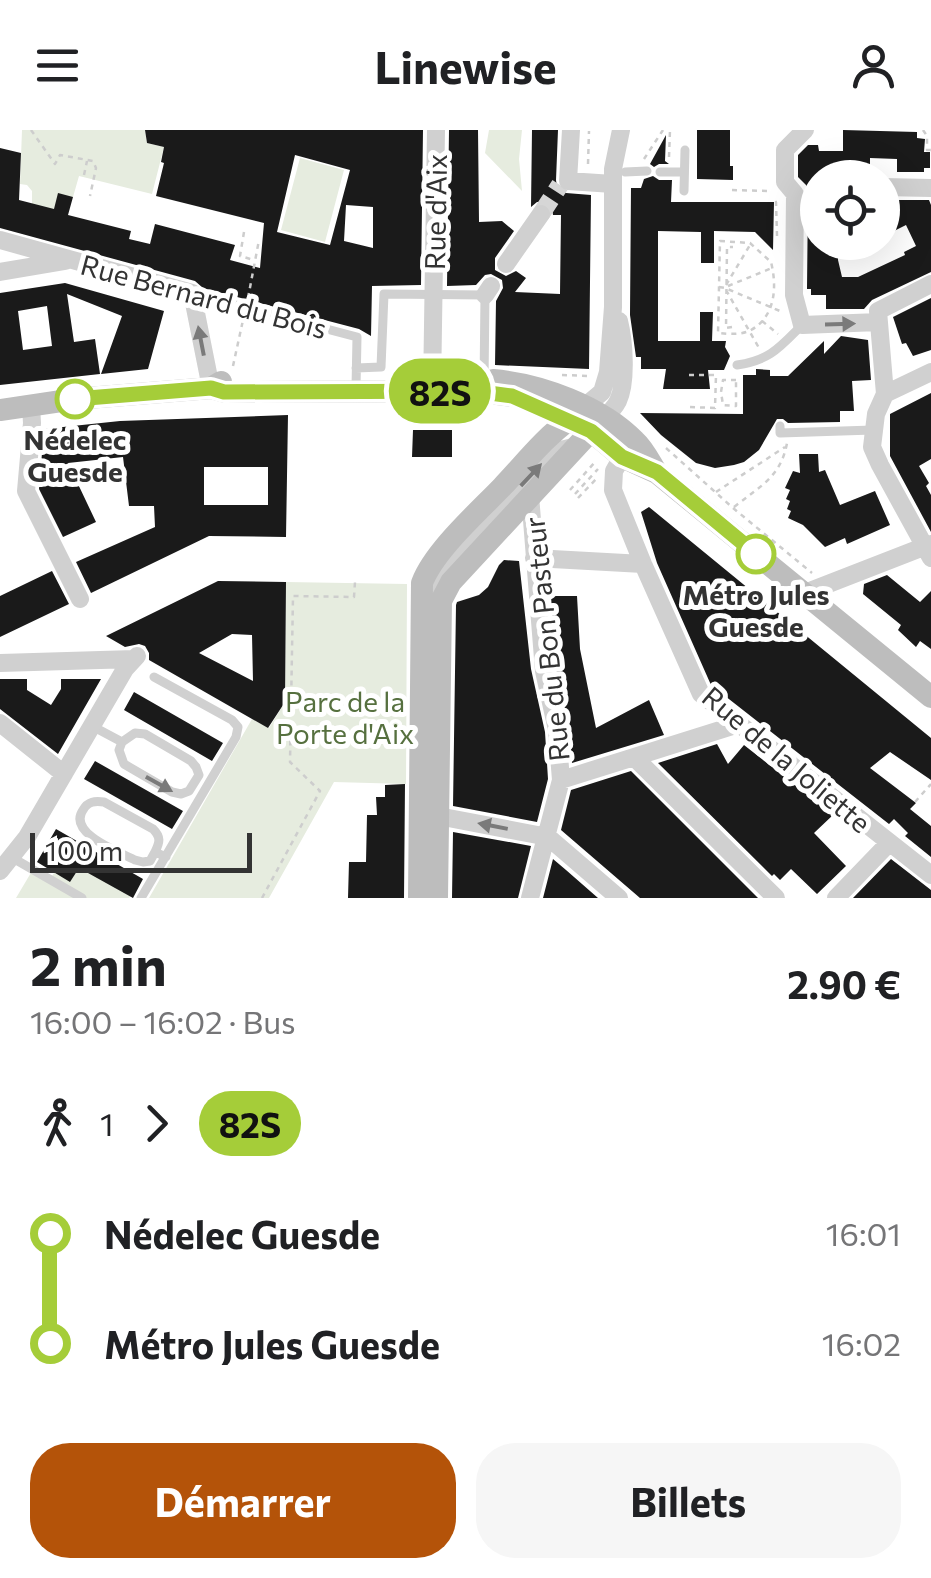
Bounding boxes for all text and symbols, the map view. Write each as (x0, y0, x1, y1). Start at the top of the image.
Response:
icon: menu (30, 38, 85, 93)
text: Linewise (374, 38, 557, 93)
icon: person (846, 38, 901, 93)
street label: Rue d'Aix (417, 154, 453, 270)
map controls (800, 160, 900, 260)
button: locate (800, 160, 900, 260)
street label: Rue Bernard du Bois (77, 247, 331, 345)
one-way arrow (825, 315, 857, 331)
one-way arrow (193, 325, 209, 356)
line badge: 82S (382, 358, 498, 424)
text: 82S (409, 370, 471, 413)
marker: Nédelec Guesde (56, 380, 94, 418)
place label: Nédelec Guesde (24, 422, 126, 488)
one-way arrow (519, 464, 542, 488)
street label: Rue du Bon Pasteur (516, 515, 576, 763)
marker: Métro Jules Guesde (737, 535, 775, 573)
place label: Métro Jules Guesde (683, 577, 829, 643)
street label: Rue de la Joliette (696, 679, 878, 839)
park label: Parc de la Porte d'Aix (276, 684, 414, 750)
one-way arrow (145, 774, 173, 792)
one-way arrow (477, 818, 508, 834)
scale bar (30, 828, 252, 873)
text: 100 m (45, 833, 123, 867)
text: 2 min (30, 930, 167, 997)
text: 2.90 € (787, 960, 901, 1007)
text: 16:00 – 16:02 · Bus (30, 1001, 296, 1041)
icon: walk (30, 1096, 85, 1151)
icon: forward (129, 1096, 184, 1151)
text: 82S (219, 1102, 281, 1145)
text: 1 (100, 1103, 114, 1143)
text: Nédelec Guesde (104, 1210, 380, 1257)
text: 16:01 (826, 1213, 901, 1253)
text: Métro Jules Guesde (104, 1320, 440, 1367)
text: 16:02 (822, 1323, 901, 1363)
button: Démarrer (30, 1443, 456, 1558)
button: Billets (476, 1443, 901, 1558)

